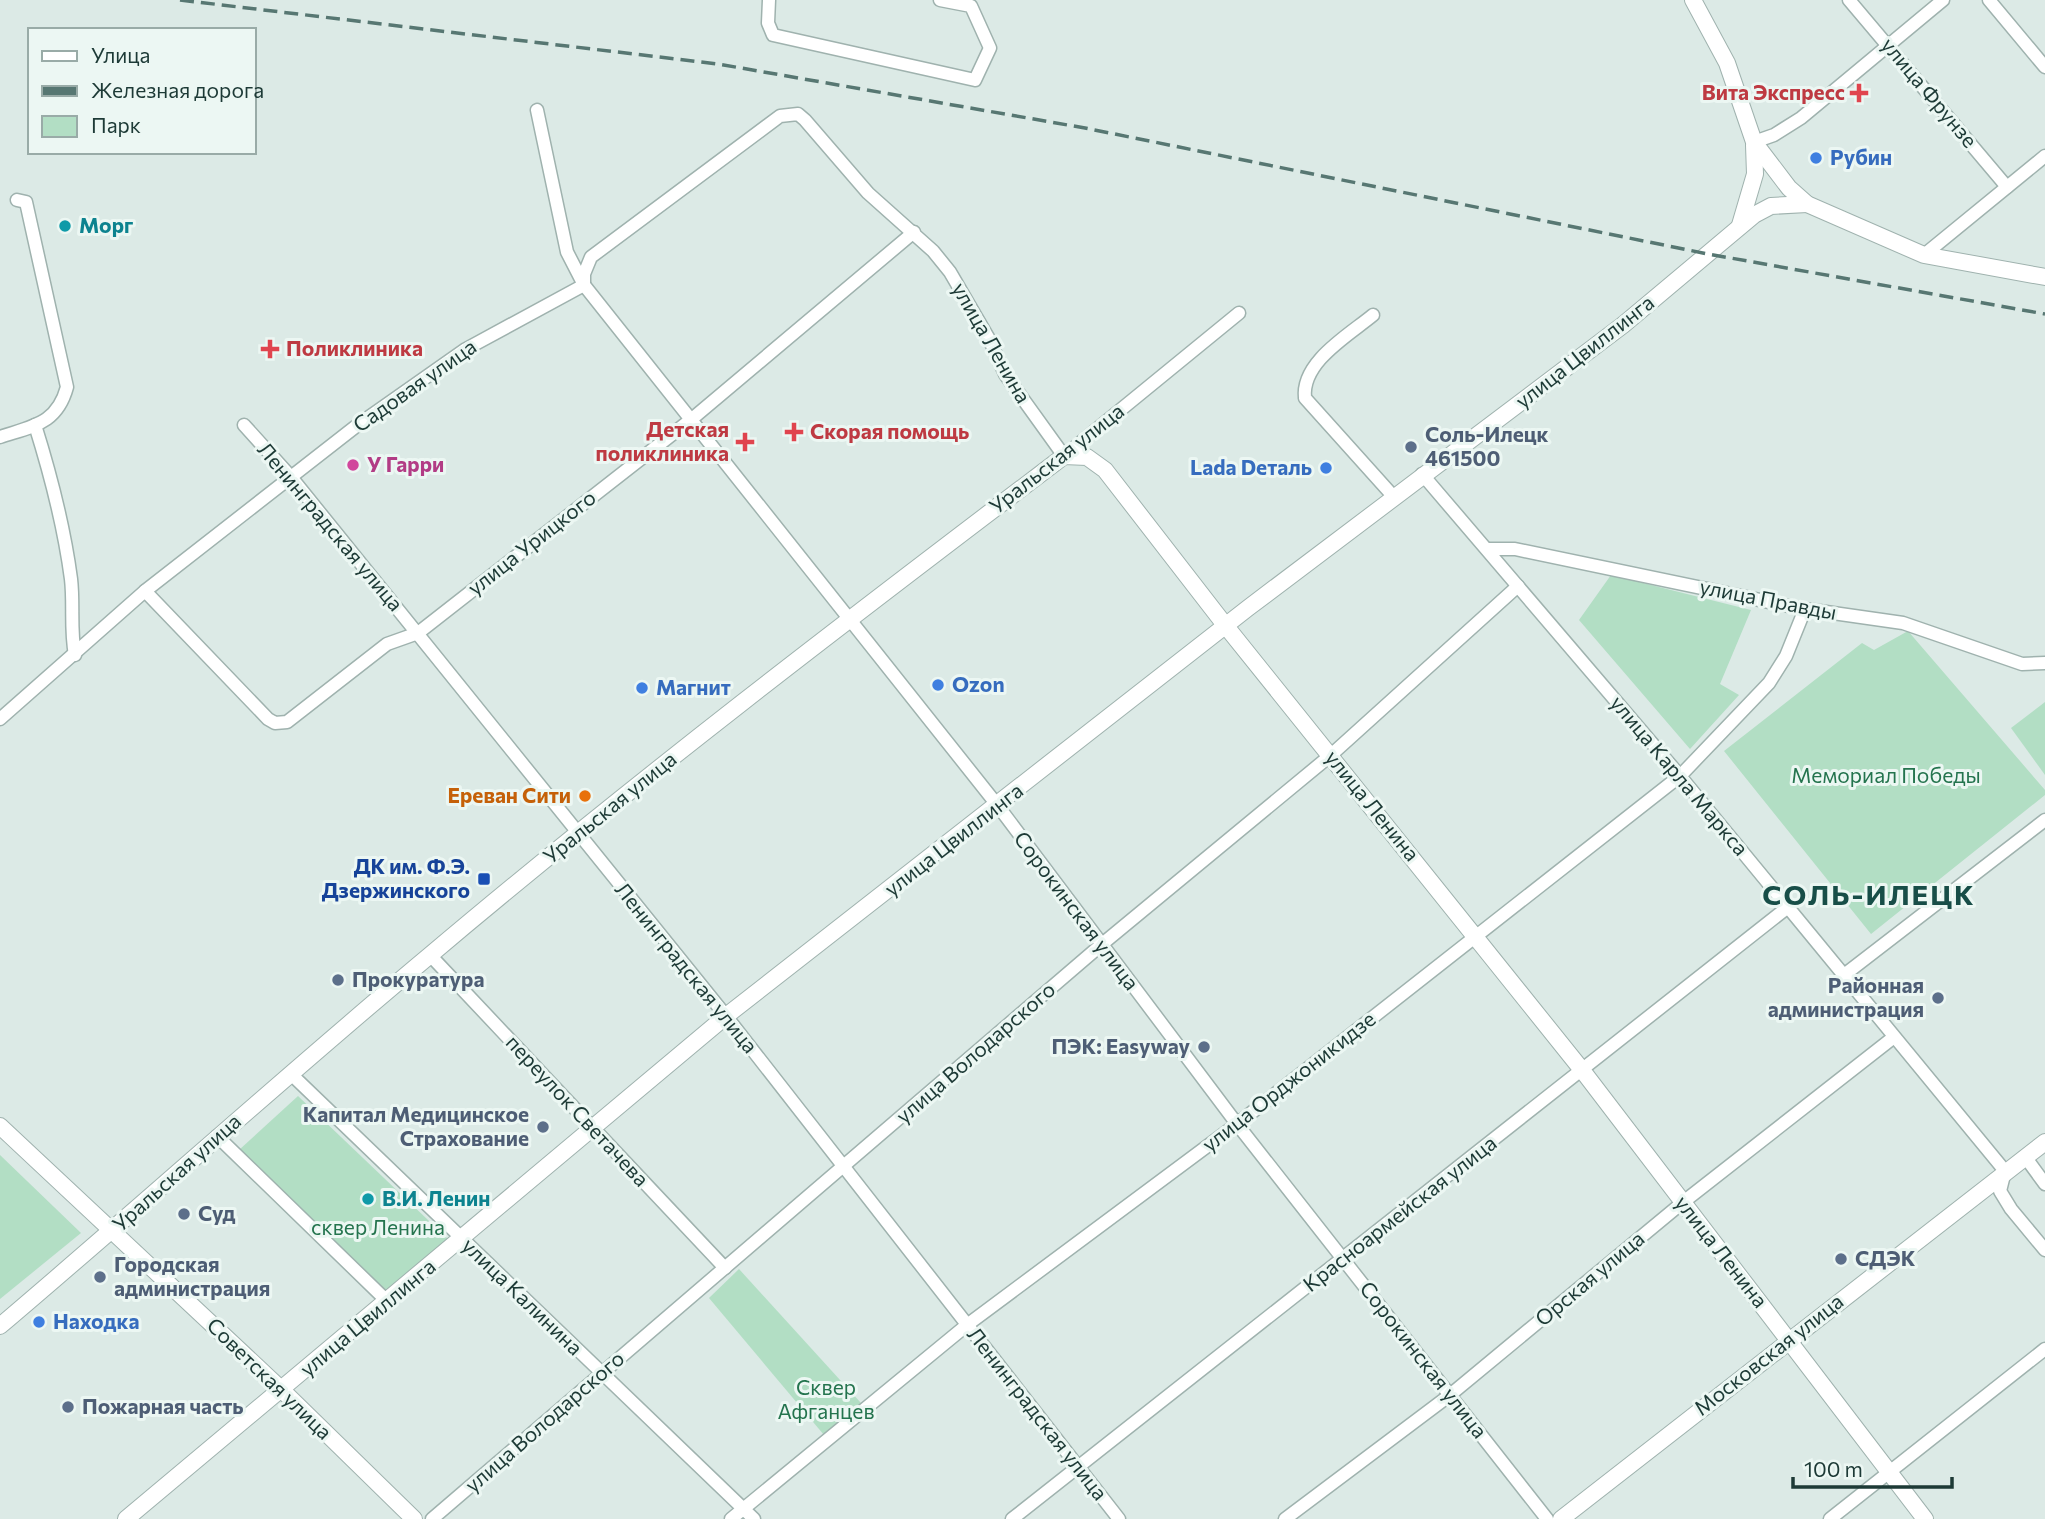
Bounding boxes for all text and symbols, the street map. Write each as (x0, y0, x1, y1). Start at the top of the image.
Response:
legend (28, 28, 256, 154)
street label: улица Фрунзе (1877, 32, 1983, 152)
text: Улица (91, 42, 150, 67)
text: Железная дорога (91, 77, 264, 102)
place label: Вита Экспресс (1702, 79, 1845, 104)
marker: Вита Экспресс (1851, 85, 1867, 101)
text: Парк (91, 112, 141, 137)
place label: Рубин (1830, 144, 1892, 169)
marker: Рубин (1808, 150, 1824, 166)
place label: Морг (79, 212, 133, 237)
marker: Морг (57, 218, 73, 234)
street label: улица Ленина (948, 277, 1037, 407)
street label: улица Цвиллинга (1510, 289, 1658, 413)
street label: Садовая улица (348, 333, 481, 436)
place label: Поликлиника (286, 335, 423, 360)
marker: Поликлиника (260, 339, 280, 359)
street label: Уральская улица (984, 397, 1128, 518)
place label: Детская поликлиника (596, 416, 729, 465)
place label: Скорая помощь (810, 418, 969, 443)
place label: Соль-Илецк 461500 (1425, 421, 1549, 470)
marker: Скорая помощь (784, 422, 804, 442)
marker: Детская поликлиника (735, 432, 755, 452)
street label: Ленинградская улица (253, 437, 409, 615)
marker: Соль-Илецк 461500 (1403, 439, 1419, 455)
place label: У Гарри (367, 451, 444, 476)
place label: Lada Dеталь (1190, 454, 1312, 479)
marker: У Гарри (345, 457, 361, 473)
marker: Lada Dеталь (1318, 460, 1334, 476)
street label: улица Урицкого (462, 484, 600, 600)
street label: улица Правды (1698, 573, 1839, 624)
place label: Ozon (952, 671, 1005, 696)
place label: Магнит (656, 674, 731, 699)
marker: Ozon (930, 677, 946, 693)
marker: Магнит (634, 680, 650, 696)
street label: улица Карла Маркса (1606, 690, 1754, 860)
street label: улица Ленина (1321, 745, 1425, 865)
street label: Уральская улица (537, 746, 681, 868)
park label: Мемориал Победы (1791, 762, 1981, 787)
street label: улица Цвиллинга (879, 777, 1027, 901)
place label: Ереван Сити (447, 782, 571, 807)
marker: Ереван Сити (577, 788, 593, 804)
street label: Сорокинская улица (1009, 826, 1145, 994)
place label: ДК им. Ф.Э. Дзержинского (322, 853, 470, 902)
marker: ДК им. Ф.Э. Дзержинского (476, 871, 492, 887)
street label: Ленинградская улица (611, 877, 764, 1057)
district label: СОЛЬ-ИЛЕЦК (1762, 877, 1976, 911)
place label: Прокуратура (352, 966, 484, 991)
marker: Прокуратура (330, 972, 346, 988)
place label: Районная администрация (1768, 972, 1924, 1021)
street label: улица Володарского (890, 976, 1060, 1128)
marker: Районная администрация (1930, 990, 1946, 1006)
street label: улица Орджоникидзе (1197, 1005, 1380, 1156)
street label: переулок Светачева (501, 1029, 655, 1191)
place label: ПЭК: Easyway (1051, 1033, 1190, 1058)
marker: ПЭК: Easyway (1196, 1039, 1212, 1055)
place label: Капитал Медицинское Страхование (303, 1101, 529, 1150)
street label: Уральская улица (107, 1108, 245, 1236)
marker: Капитал Медицинское Страхование (535, 1119, 551, 1135)
street label: Красноармейская улица (1297, 1130, 1501, 1296)
place label: В.И. Ленин (382, 1185, 490, 1210)
street label: улица Ленина (1671, 1190, 1774, 1312)
marker: В.И. Ленин (360, 1191, 376, 1207)
place label: Суд (198, 1200, 236, 1225)
marker: Суд (176, 1206, 192, 1222)
park label: сквер Ленина (311, 1214, 445, 1239)
street label: Орская улица (1530, 1225, 1649, 1331)
street label: улица Калинина (458, 1232, 588, 1360)
place label: СДЭК (1855, 1245, 1916, 1270)
place label: Городская администрация (114, 1251, 270, 1300)
marker: СДЭК (1833, 1251, 1849, 1267)
street label: улица Цвиллинга (294, 1253, 440, 1381)
marker: Городская администрация (92, 1269, 108, 1285)
street label: Сорокинская улица (1355, 1276, 1493, 1442)
street label: Московская улица (1688, 1288, 1848, 1420)
place label: Находка (53, 1308, 139, 1333)
street label: Советская улица (202, 1312, 338, 1444)
marker: Находка (31, 1314, 47, 1330)
street label: Ленинградская улица (963, 1322, 1113, 1504)
street label: улица Володарского (459, 1345, 629, 1497)
park label: Сквер Афганцев (777, 1374, 875, 1423)
place label: Пожарная часть (82, 1393, 244, 1418)
marker: Пожарная часть (60, 1399, 76, 1415)
scale bar (1793, 1446, 1952, 1490)
text: 100 m (1804, 1456, 1863, 1481)

